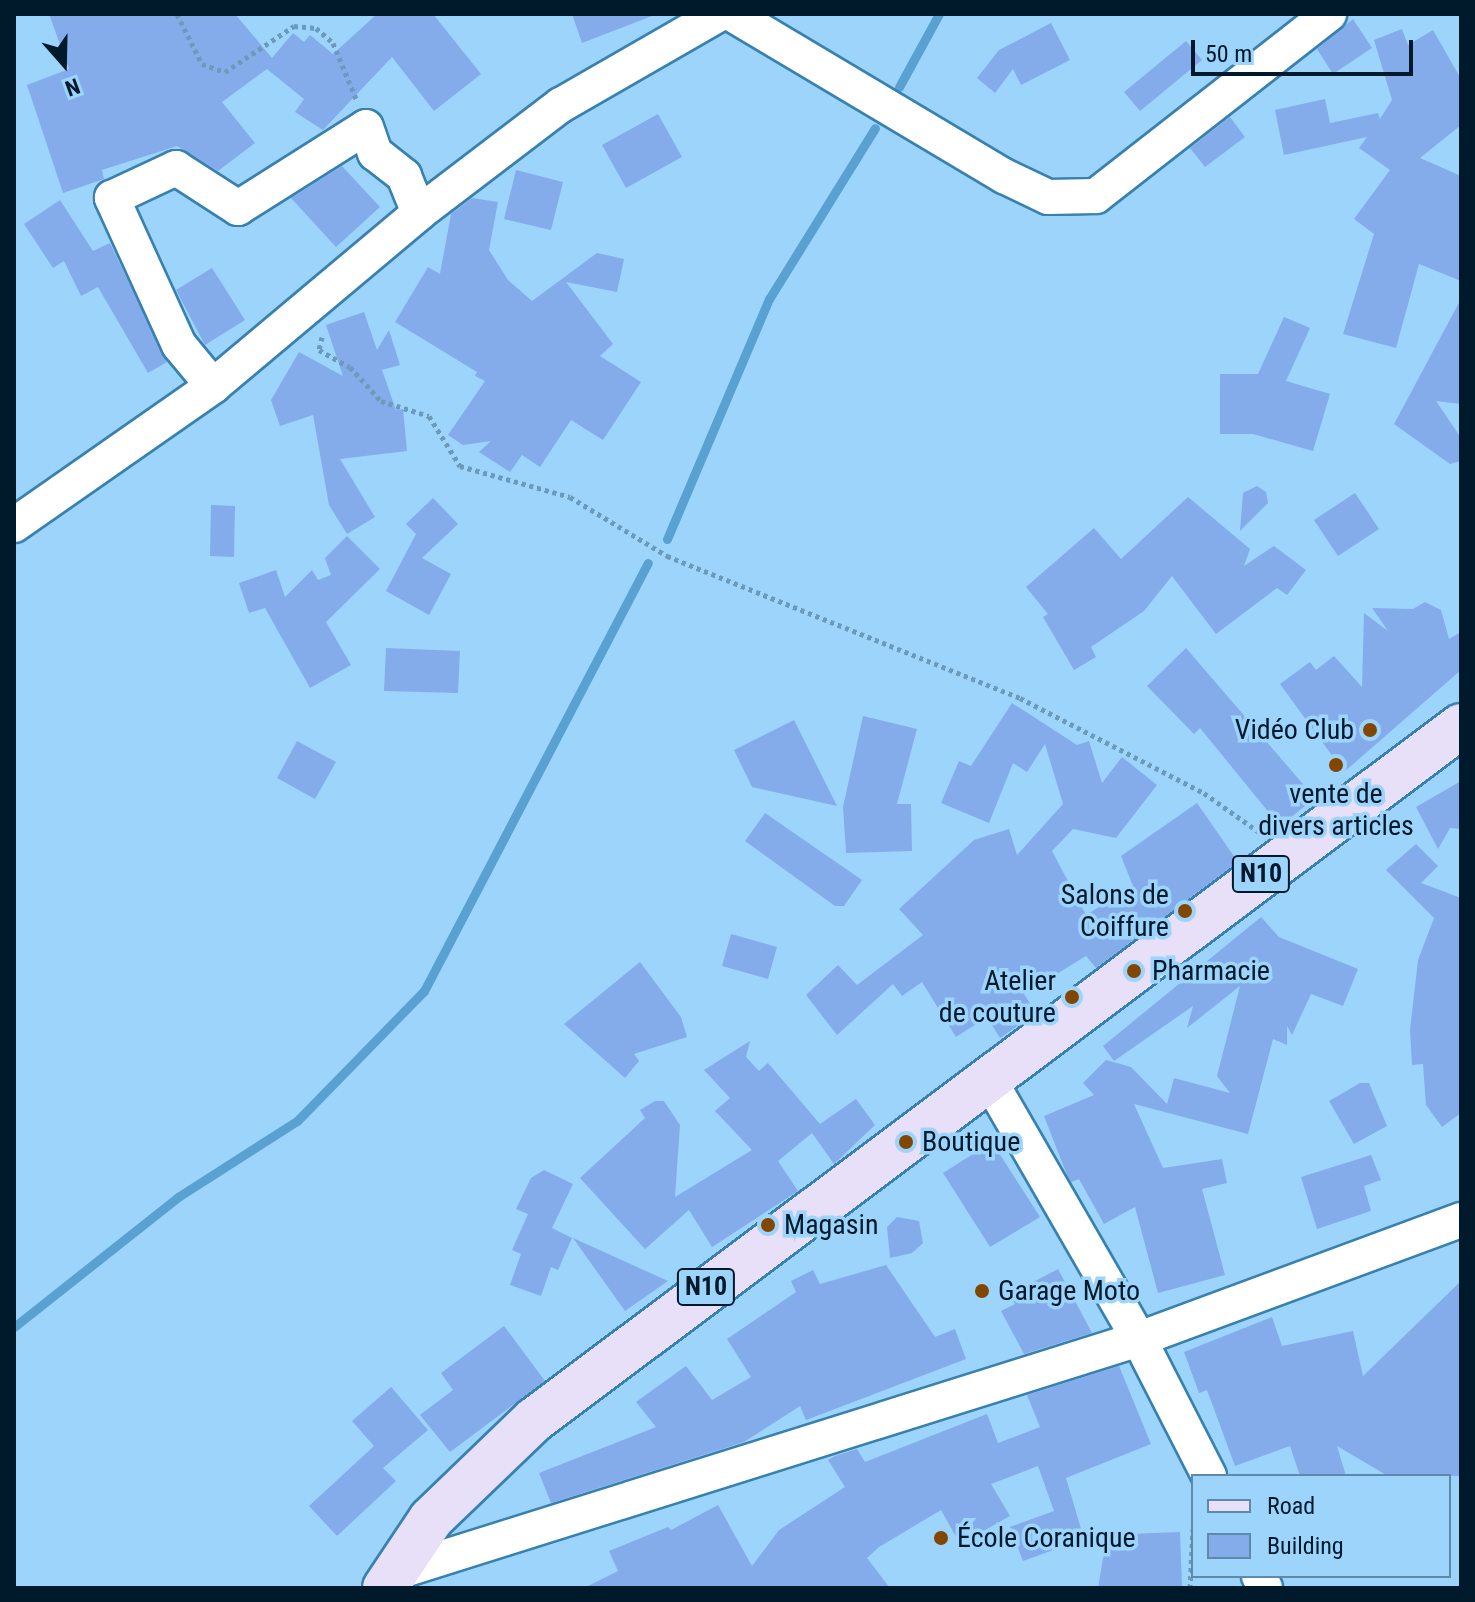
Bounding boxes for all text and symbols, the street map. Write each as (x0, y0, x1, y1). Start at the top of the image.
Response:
north arrow (24, 24, 104, 104)
scale bar (1195, 24, 1417, 74)
text: 50 m (1205, 40, 1252, 68)
text: N (62, 73, 83, 101)
place label: Vidéo Club (1235, 713, 1354, 747)
marker: Vidéo Club (1361, 721, 1379, 739)
marker: vente de divers articles (1327, 756, 1345, 774)
place label: vente de divers articles (1258, 777, 1414, 843)
road number: N10 (1231, 852, 1291, 896)
place label: Salons de Coiffure (1061, 878, 1169, 944)
marker: Salons de Coiffure (1176, 902, 1194, 920)
place label: Pharmacie (1152, 954, 1270, 988)
marker: Pharmacie (1123, 960, 1145, 982)
place label: Atelier de couture (939, 964, 1056, 1030)
marker: Atelier de couture (1063, 988, 1081, 1006)
place label: Boutique (922, 1125, 1020, 1159)
marker: Boutique (897, 1133, 915, 1151)
place label: Magasin (784, 1208, 879, 1242)
marker: Magasin (759, 1216, 777, 1234)
road number: N10 (676, 1265, 736, 1309)
place label: Garage Moto (998, 1274, 1140, 1308)
marker: Garage Moto (973, 1282, 991, 1300)
legend (1191, 1474, 1451, 1578)
text: Road (1267, 1492, 1315, 1520)
place label: École Coranique (957, 1521, 1136, 1555)
marker: École Coranique (932, 1529, 950, 1547)
text: Building (1267, 1532, 1344, 1560)

